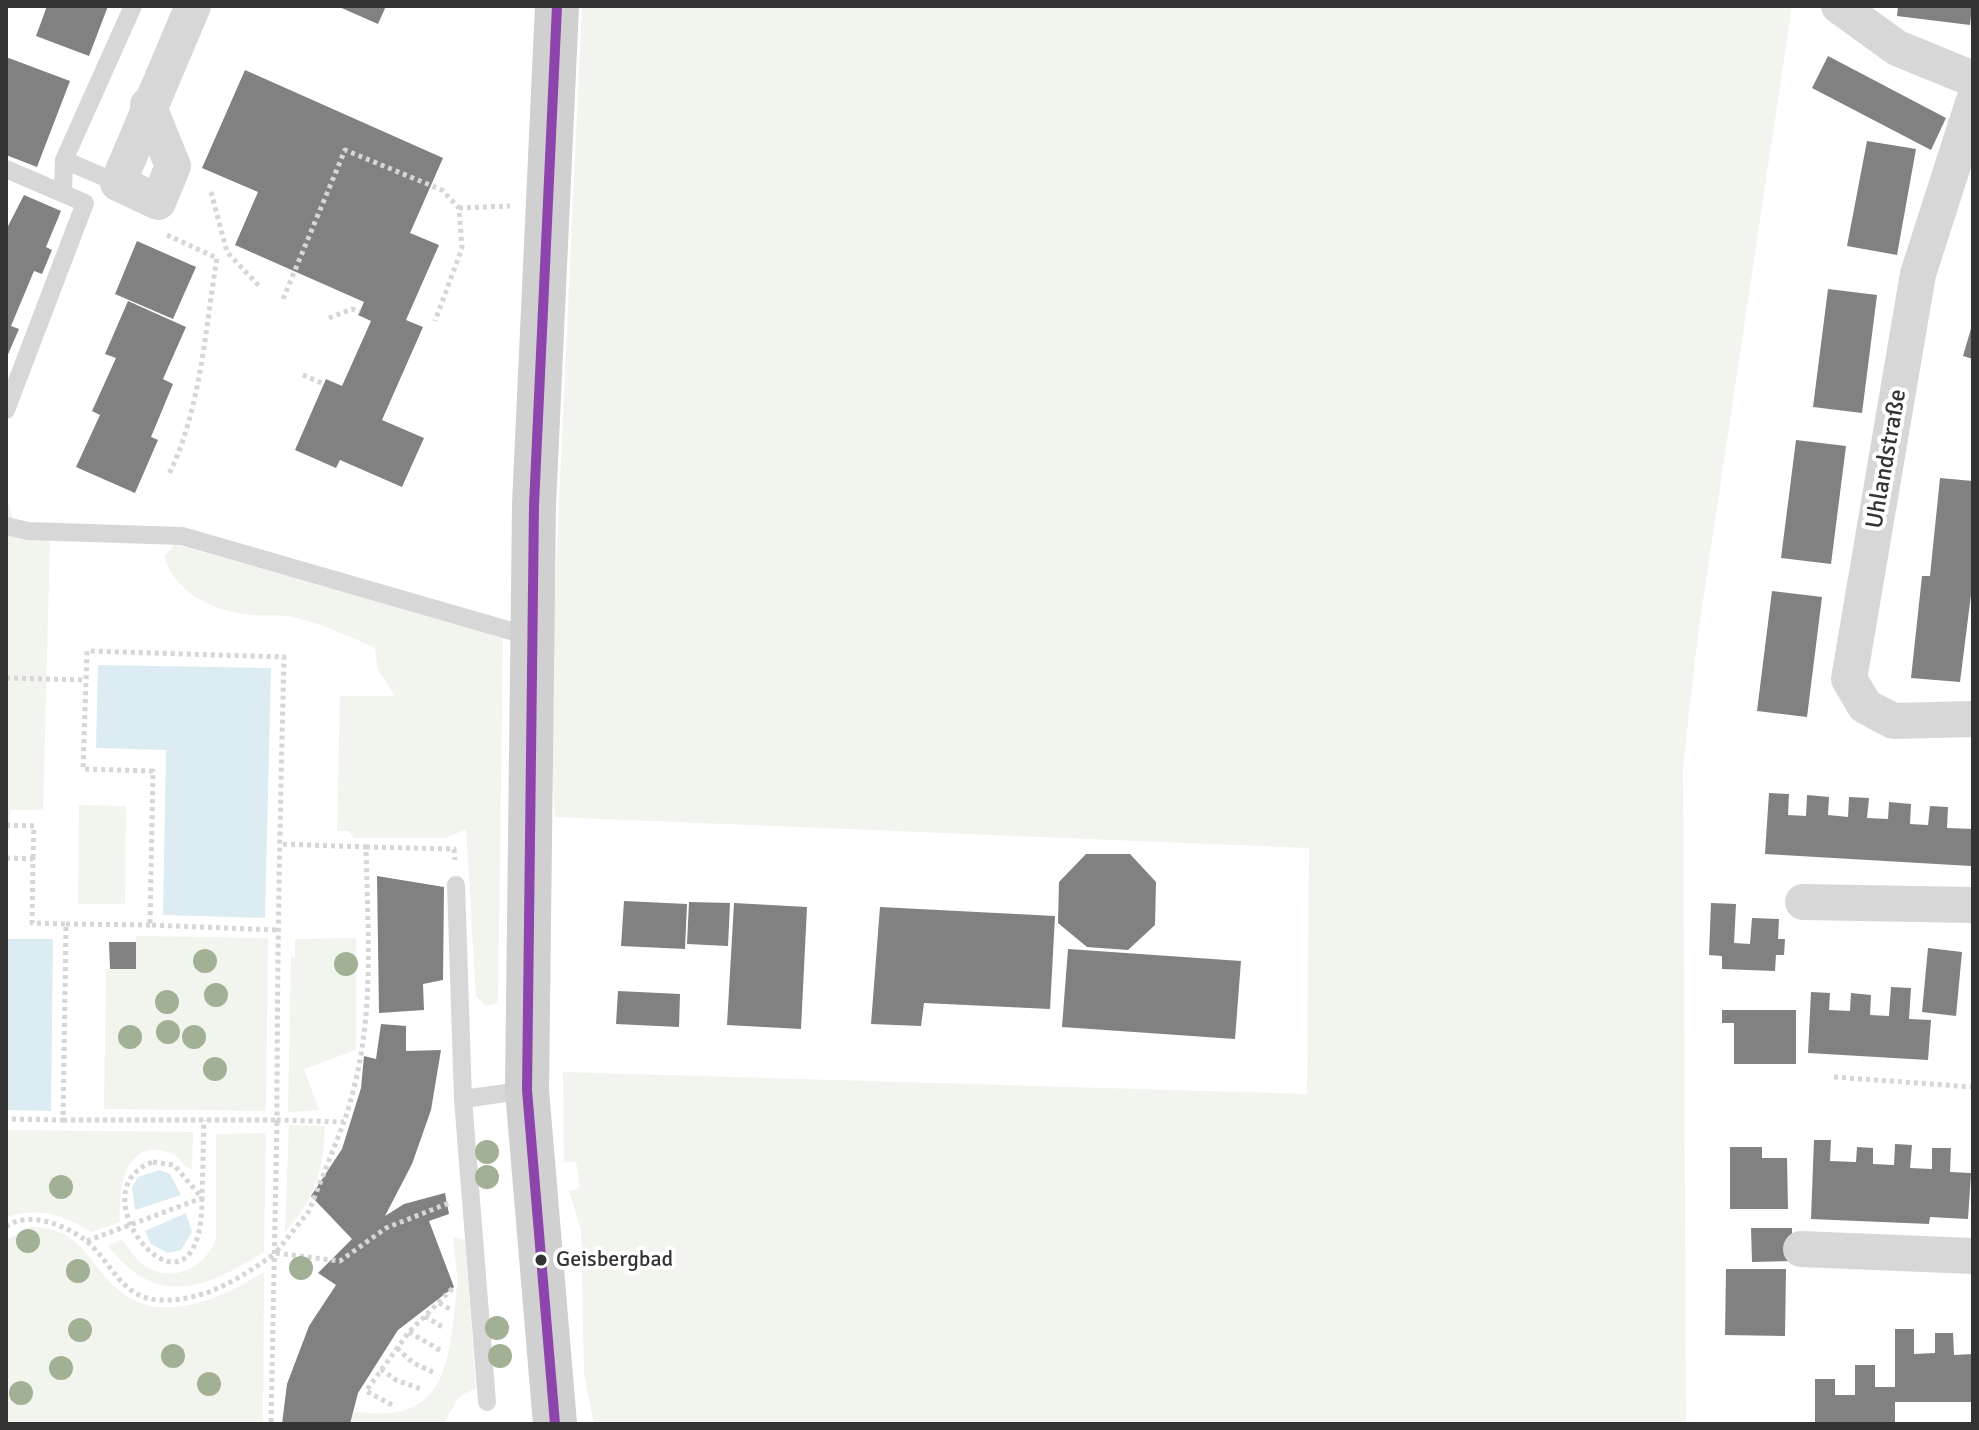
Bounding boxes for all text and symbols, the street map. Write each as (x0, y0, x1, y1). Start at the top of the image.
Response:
street label: Uhlandstraße (1861, 387, 1913, 531)
place label: Geisbergbad (556, 1247, 673, 1273)
marker: Geisbergbad (533, 1252, 549, 1268)

